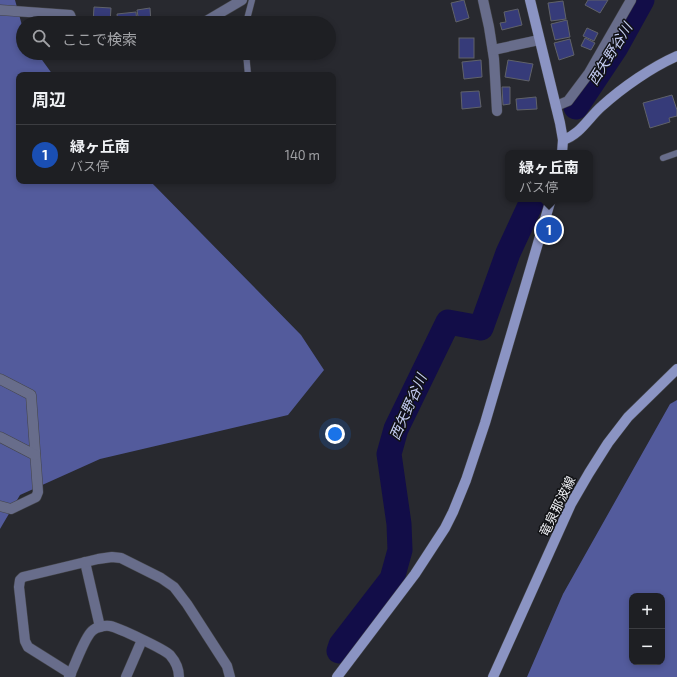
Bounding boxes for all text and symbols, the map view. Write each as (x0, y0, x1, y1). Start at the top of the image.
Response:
search box (16, 16, 336, 60)
water label: 西矢野谷川 (584, 18, 636, 88)
icon: search (30, 27, 52, 49)
text: ここで検索 (62, 30, 137, 48)
text: 周辺 (32, 89, 66, 109)
text: 緑ヶ丘南 (70, 137, 130, 155)
text: 1 (42, 147, 48, 163)
text: 140 m (285, 147, 320, 163)
popup (505, 150, 593, 202)
text: バス停 (70, 158, 109, 174)
text: 緑ヶ丘南 (519, 158, 579, 176)
text: バス停 (519, 179, 558, 195)
pin: 1 (536, 215, 562, 245)
water label: 西矢野谷川 (386, 370, 430, 442)
your location (325, 424, 345, 444)
street label: 竜泉那波線 (536, 473, 578, 539)
map controls (629, 593, 665, 665)
button: + (629, 593, 665, 629)
button: − (629, 629, 665, 665)

